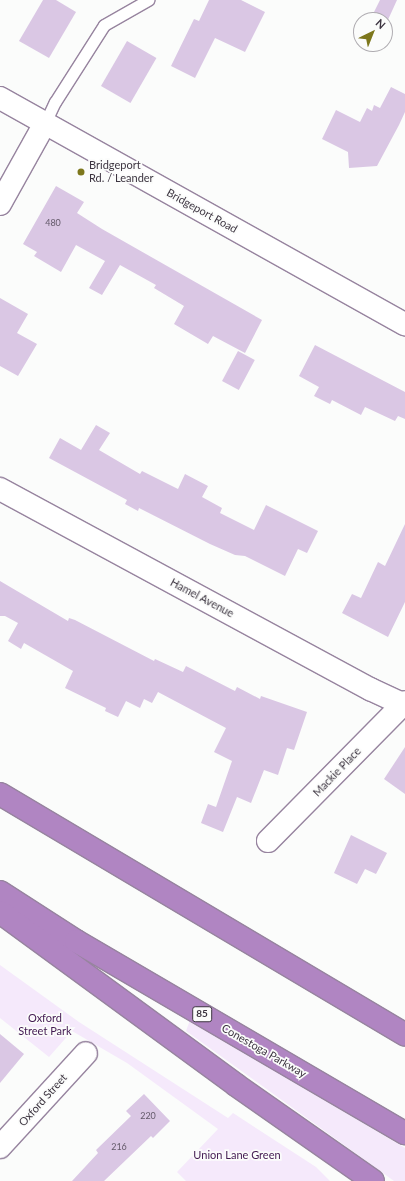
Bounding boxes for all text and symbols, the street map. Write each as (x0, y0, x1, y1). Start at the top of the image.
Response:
north arrow (353, 12, 393, 52)
text: N (373, 16, 388, 31)
place label: Bridgeport Rd. / Leander (89, 159, 154, 185)
marker: Bridgeport Rd. / Leander (76, 167, 86, 177)
street label: Bridgeport Road (164, 186, 240, 236)
house number: 480 (45, 218, 61, 228)
street label: Hamel Avenue (168, 576, 236, 620)
street label: Mackie Place (310, 745, 364, 799)
road number: 85 (192, 1006, 212, 1022)
park label: Oxford Street Park (18, 1012, 72, 1038)
street label: Conestoga Parkway (219, 1021, 309, 1081)
street label: Oxford Street (16, 1071, 70, 1129)
house number: 220 (140, 1111, 156, 1121)
house number: 216 (111, 1142, 127, 1152)
park label: Union Lane Green (193, 1148, 281, 1162)

